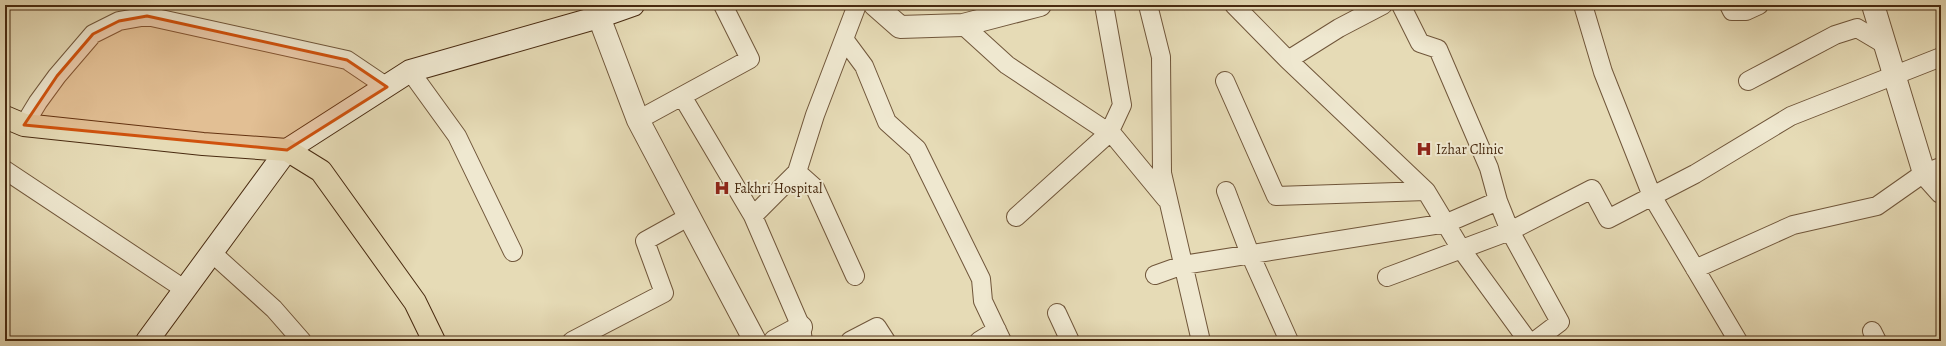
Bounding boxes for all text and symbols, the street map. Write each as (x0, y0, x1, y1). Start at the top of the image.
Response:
hospital icon: Izhar Clinic (1415, 140, 1433, 158)
place label: Izhar Clinic (1436, 140, 1503, 159)
hospital icon: Fakhri Hospital (713, 179, 731, 197)
place label: Fakhri Hospital (734, 179, 823, 198)

